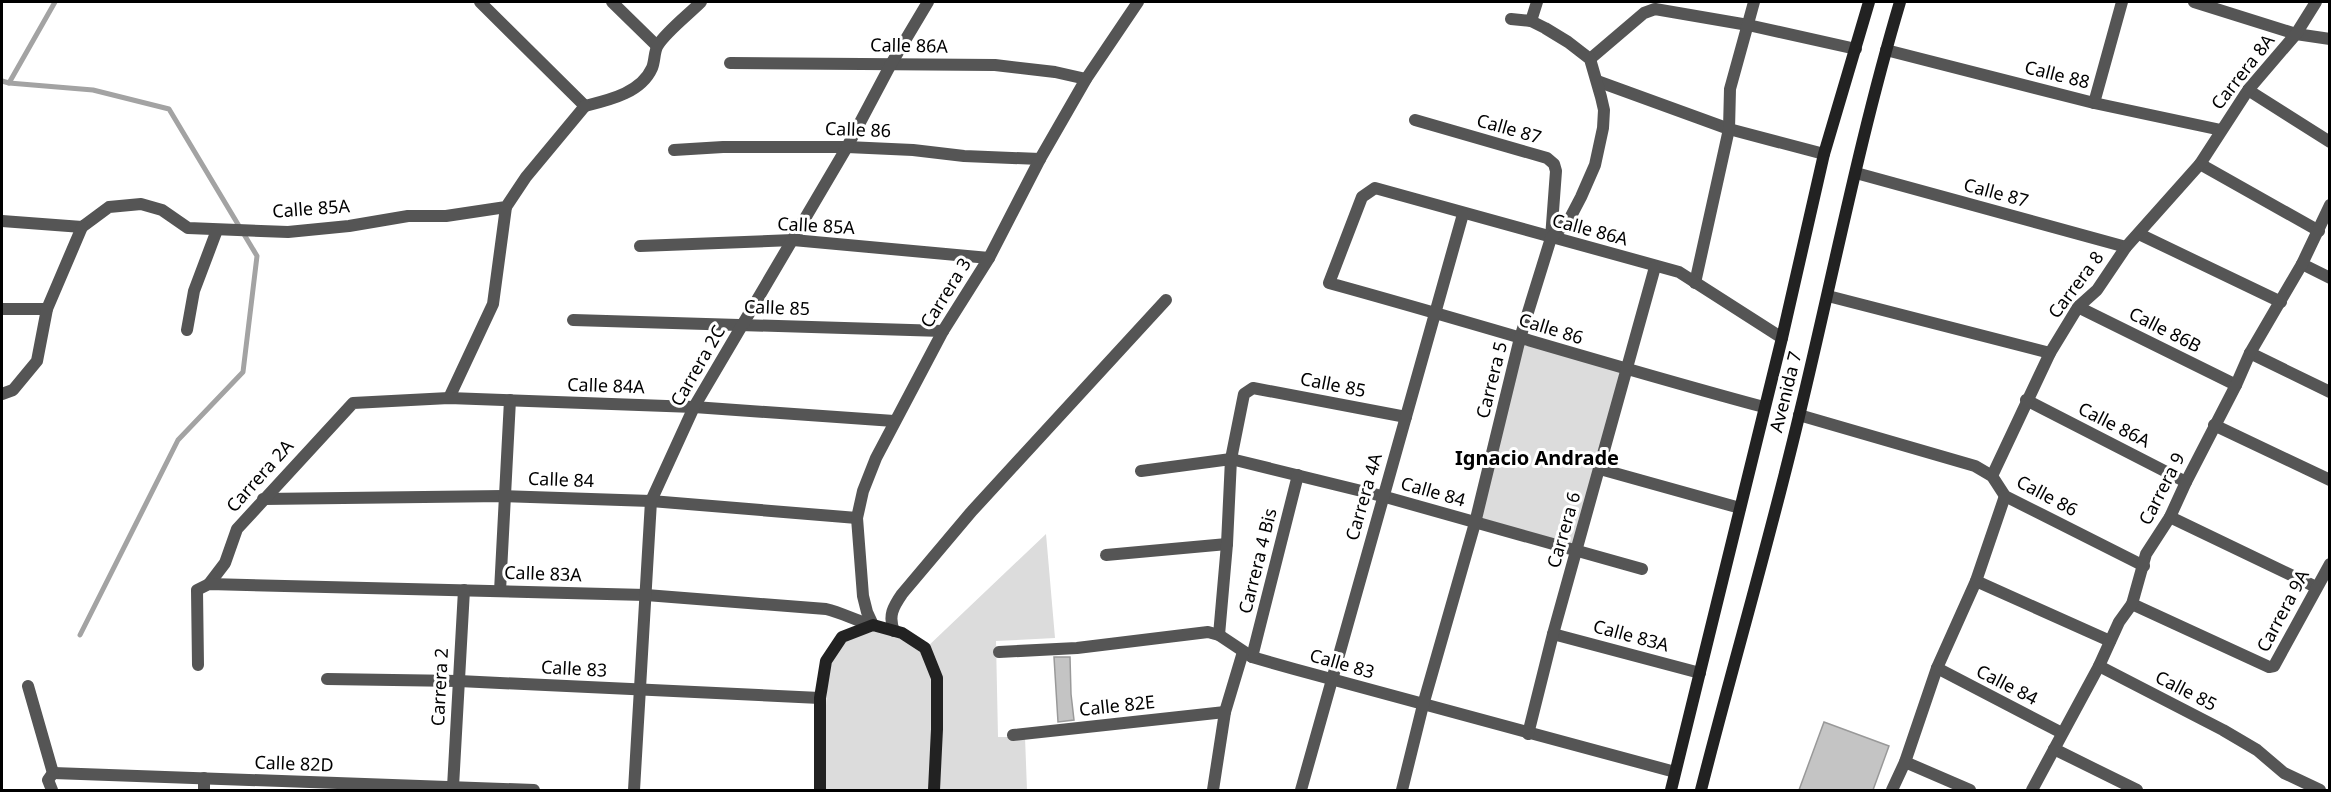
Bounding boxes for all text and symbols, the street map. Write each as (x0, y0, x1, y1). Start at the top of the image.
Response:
street label: Carrera 8A (2205, 28, 2280, 114)
street label: Calle 86A (870, 32, 949, 58)
street label: Calle 88 (2022, 54, 2092, 94)
street label: Calle 87 (1474, 107, 1544, 149)
street label: Calle 86 (825, 116, 892, 142)
street label: Calle 87 (1961, 172, 2031, 212)
street label: Calle 85A (271, 193, 351, 223)
street label: Calle 86A (1550, 207, 1631, 251)
street label: Calle 85A (777, 211, 856, 239)
street label: Carrera 8 (2042, 246, 2108, 323)
street label: Carrera 3 (914, 253, 976, 332)
street label: Calle 85 (744, 294, 811, 320)
street label: Calle 86B (2125, 301, 2206, 357)
street label: Calle 86 (1516, 307, 1586, 349)
street label: Carrera 2C (664, 321, 730, 410)
street label: Carrera 5 (1470, 339, 1512, 421)
street label: Avenida 7 (1763, 349, 1807, 435)
street label: Calle 85 (1298, 366, 1368, 402)
street label: Calle 84A (567, 372, 646, 398)
street label: Calle 86A (2074, 396, 2155, 453)
street label: Carrera 2A (220, 434, 299, 517)
district label: Ignacio Andrade (1455, 444, 1619, 471)
street label: Carrera 9 (2133, 448, 2190, 529)
street label: Carrera 4A (1339, 450, 1387, 543)
street label: Calle 84 (528, 466, 595, 492)
street label: Calle 86 (2013, 469, 2082, 521)
street label: Calle 84 (1398, 470, 1468, 512)
street label: Carrera 6 (1541, 489, 1585, 571)
street label: Carrera 4 Bis (1232, 505, 1282, 616)
street label: Calle 83A (504, 560, 583, 586)
street label: Carrera 9A (2250, 565, 2314, 656)
street label: Calle 83A (1591, 613, 1672, 657)
street label: Calle 83 (1307, 642, 1377, 684)
street label: Carrera 2 (425, 647, 453, 727)
street label: Calle 83 (540, 654, 608, 682)
street label: Calle 84 (1973, 658, 2042, 710)
street label: Calle 85 (2152, 664, 2221, 716)
street label: Calle 82E (1078, 689, 1156, 721)
street label: Calle 82D (254, 750, 334, 776)

